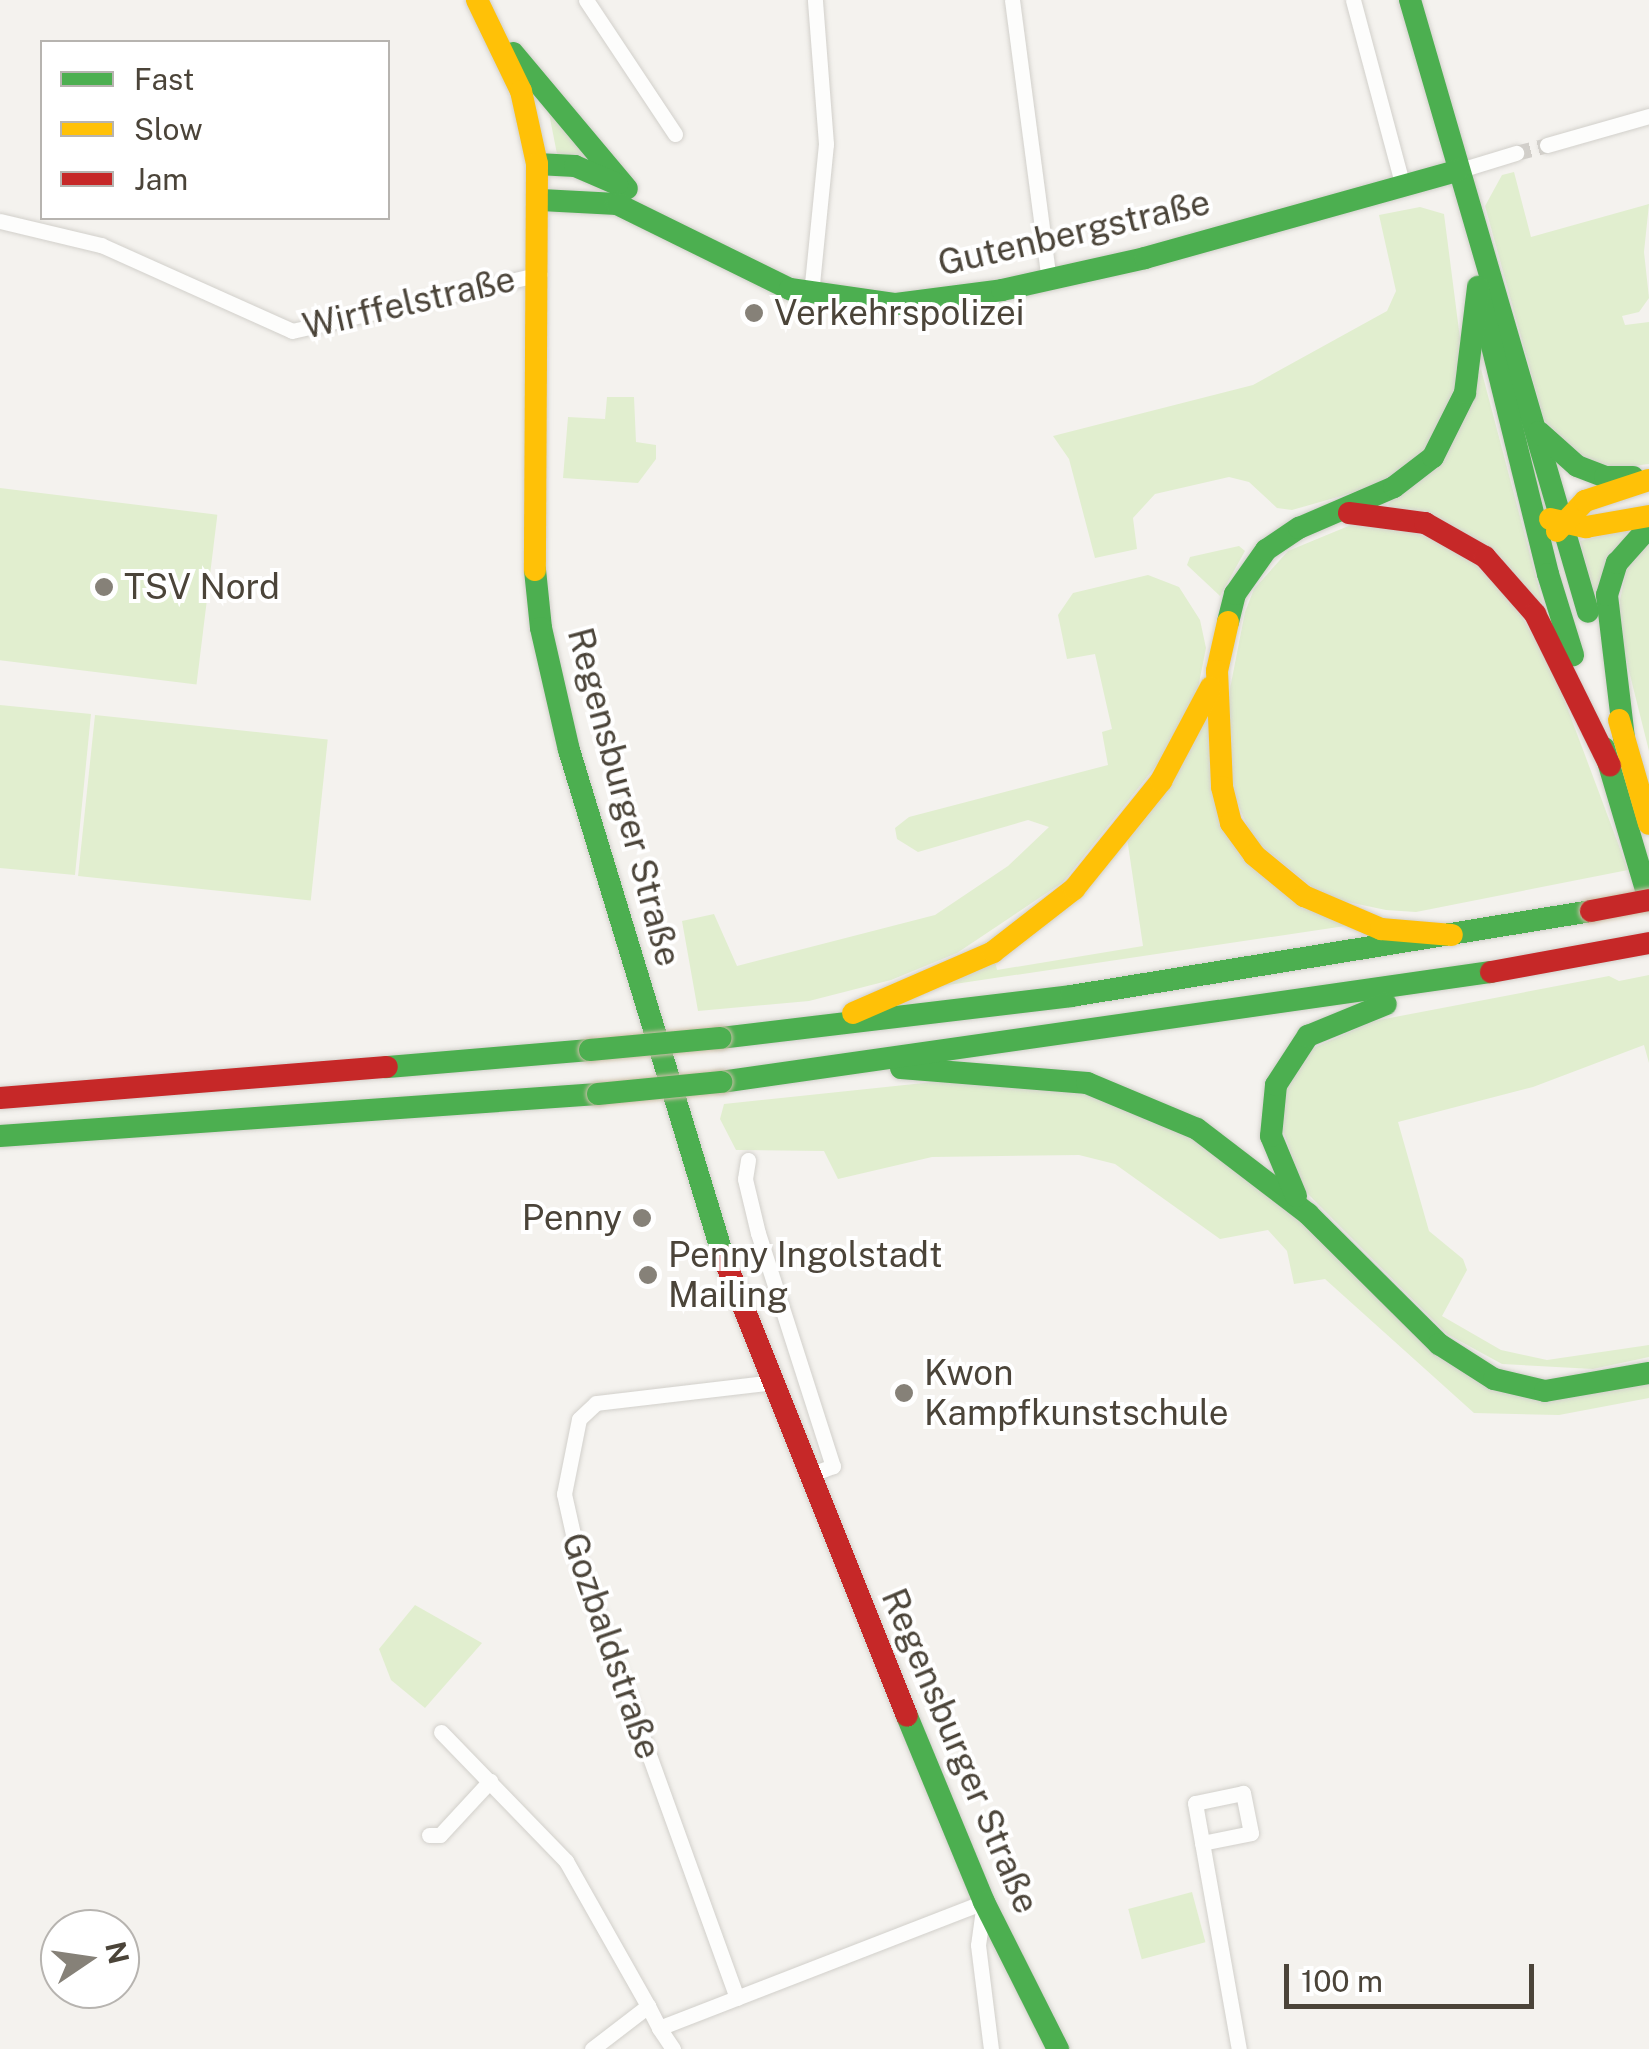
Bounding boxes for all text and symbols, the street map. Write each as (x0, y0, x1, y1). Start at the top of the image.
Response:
legend (40, 40, 390, 220)
text: Fast (134, 61, 194, 97)
text: Slow (134, 111, 203, 147)
text: Jam (134, 161, 188, 197)
street label: Gutenbergstraße (934, 181, 1214, 285)
street label: Wirffelstraße (299, 258, 519, 348)
place label: Verkehrspolizei (774, 292, 1024, 334)
marker: Verkehrspolizei (743, 302, 765, 324)
place label: TSV Nord (124, 566, 280, 608)
marker: TSV Nord (93, 576, 115, 598)
street label: Regensburger Straße (559, 623, 689, 971)
place label: Penny (522, 1197, 622, 1239)
marker: Penny (631, 1207, 653, 1229)
place label: Penny Ingolstadt Mailing (668, 1234, 943, 1316)
marker: Penny Ingolstadt Mailing (637, 1264, 659, 1286)
place label: Kwon Kampfkunstschule (924, 1352, 1229, 1434)
marker: Kwon Kampfkunstschule (893, 1382, 915, 1404)
street label: Gozbaldstraße (553, 1527, 669, 1765)
street label: Regensburger Straße (873, 1582, 1047, 1920)
north arrow (40, 1909, 140, 2009)
text: N (99, 1938, 136, 1967)
scale bar (1289, 1944, 1539, 2006)
text: 100 m (1301, 1963, 1383, 1999)

